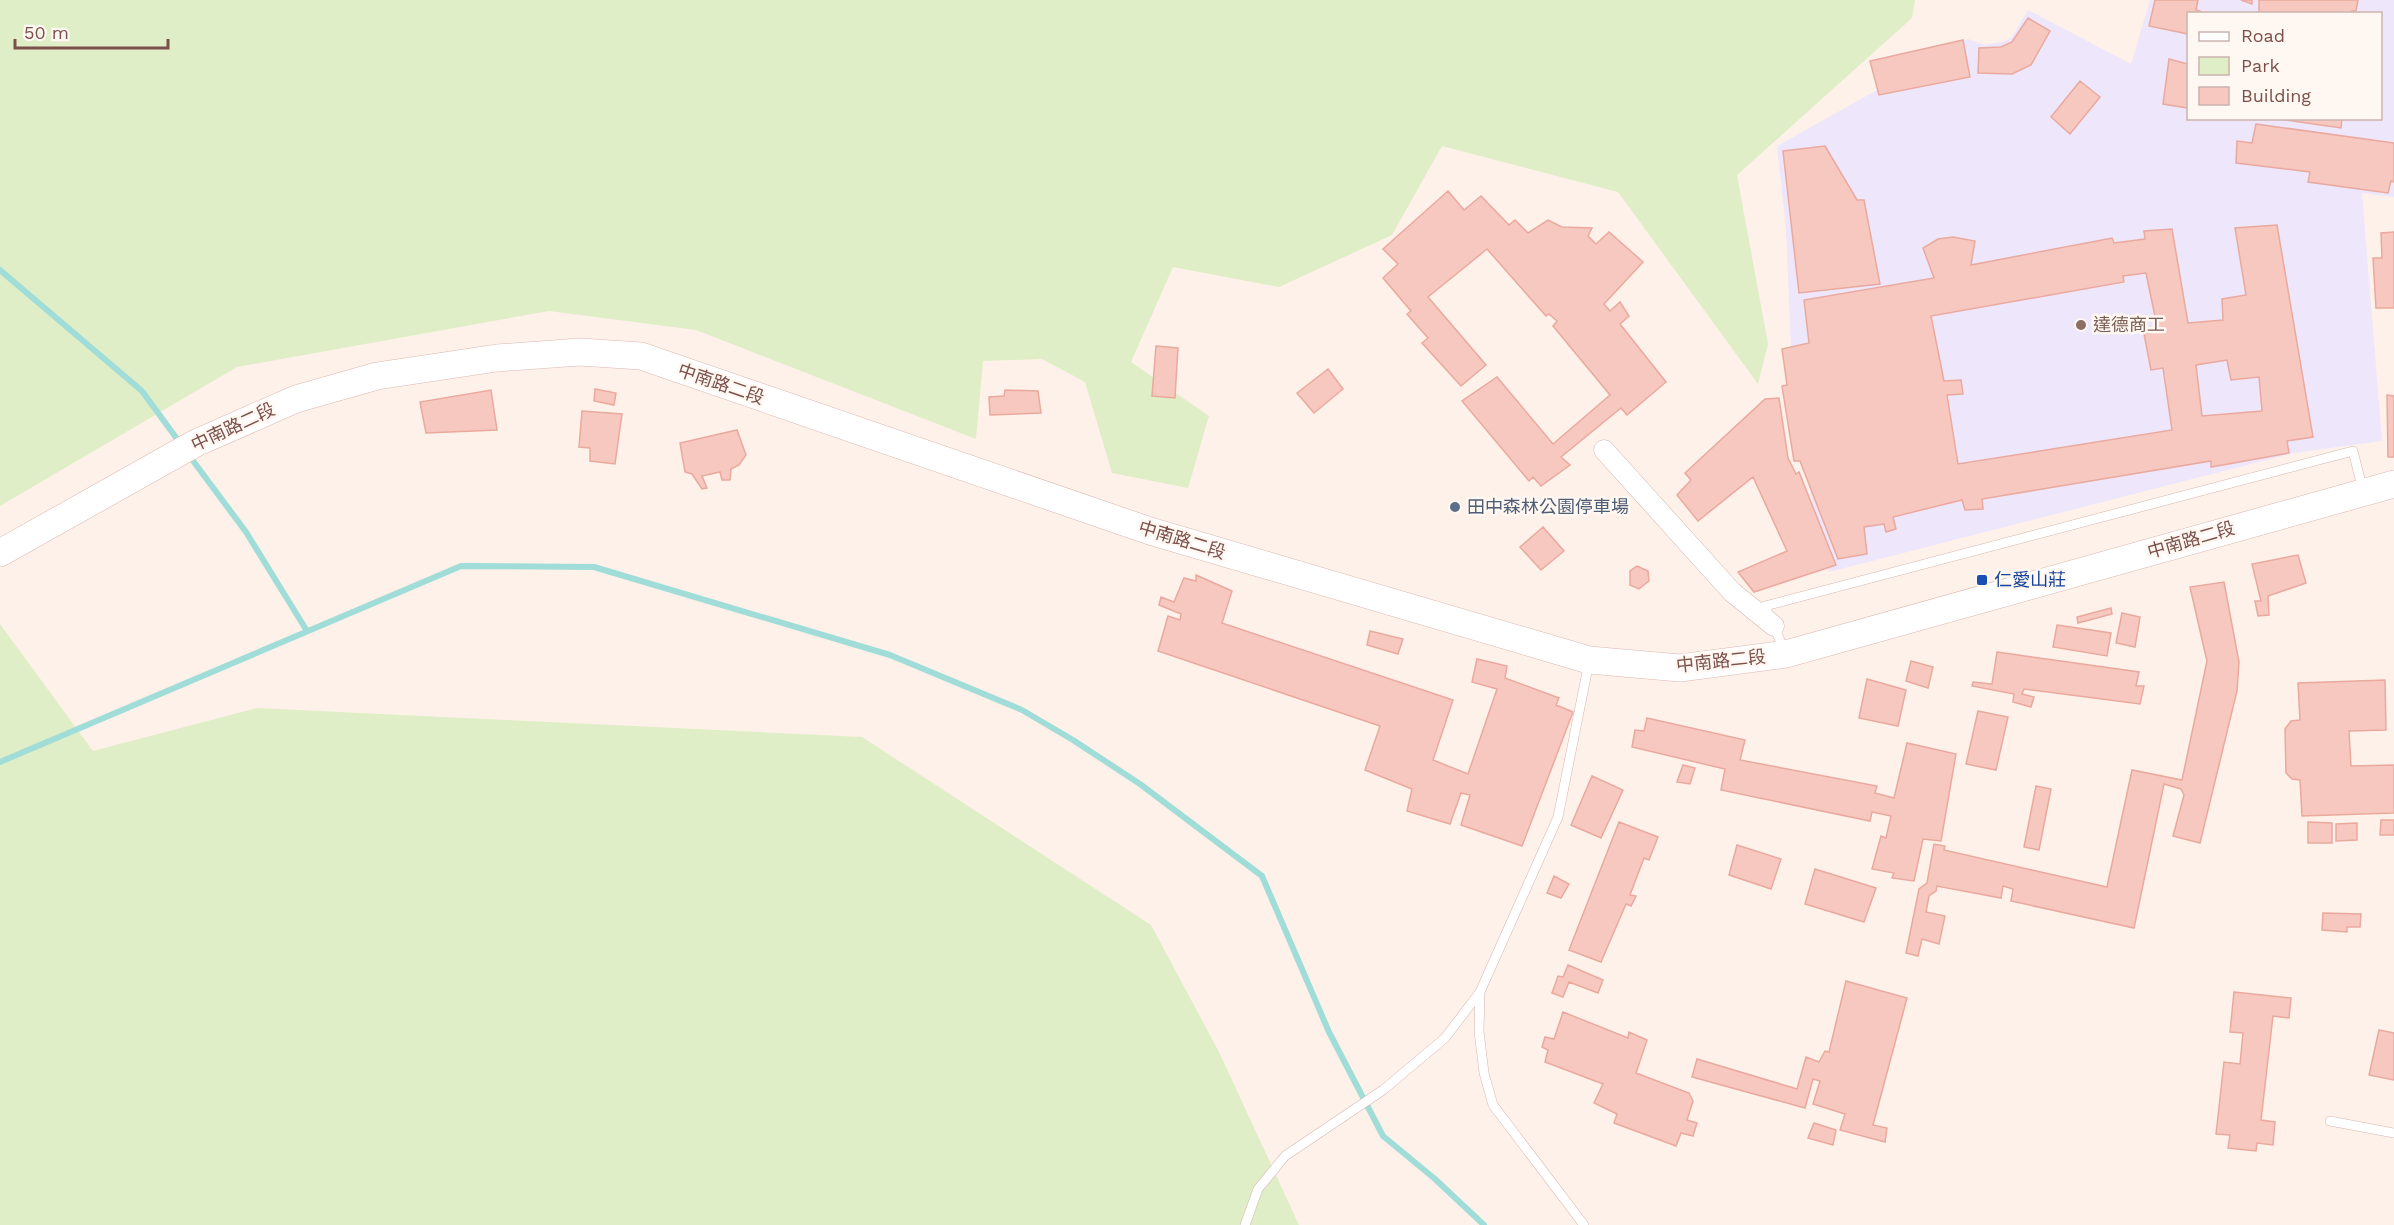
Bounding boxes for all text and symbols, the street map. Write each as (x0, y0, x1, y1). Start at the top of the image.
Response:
scale bar (15, 12, 168, 50)
legend (2187, 12, 2382, 120)
text: 50 m (24, 22, 69, 43)
text: Road (2241, 25, 2285, 46)
text: Park (2241, 55, 2280, 76)
text: Building (2241, 85, 2311, 106)
place label: 達德商工 (2093, 314, 2165, 335)
marker: 達德商工 (2074, 318, 2088, 332)
street label: 中南路二段 (675, 359, 767, 408)
street label: 中南路二段 (188, 398, 278, 455)
place label: 田中森林公園停車場 (1467, 496, 1629, 517)
marker: 田中森林公園停車場 (1448, 500, 1462, 514)
street label: 中南路二段 (1136, 516, 1228, 563)
street label: 中南路二段 (2145, 517, 2237, 562)
place label: 仁愛山莊 (1994, 569, 2066, 590)
marker: 仁愛山莊 (1975, 573, 1989, 587)
street label: 中南路二段 (1675, 645, 1767, 676)

